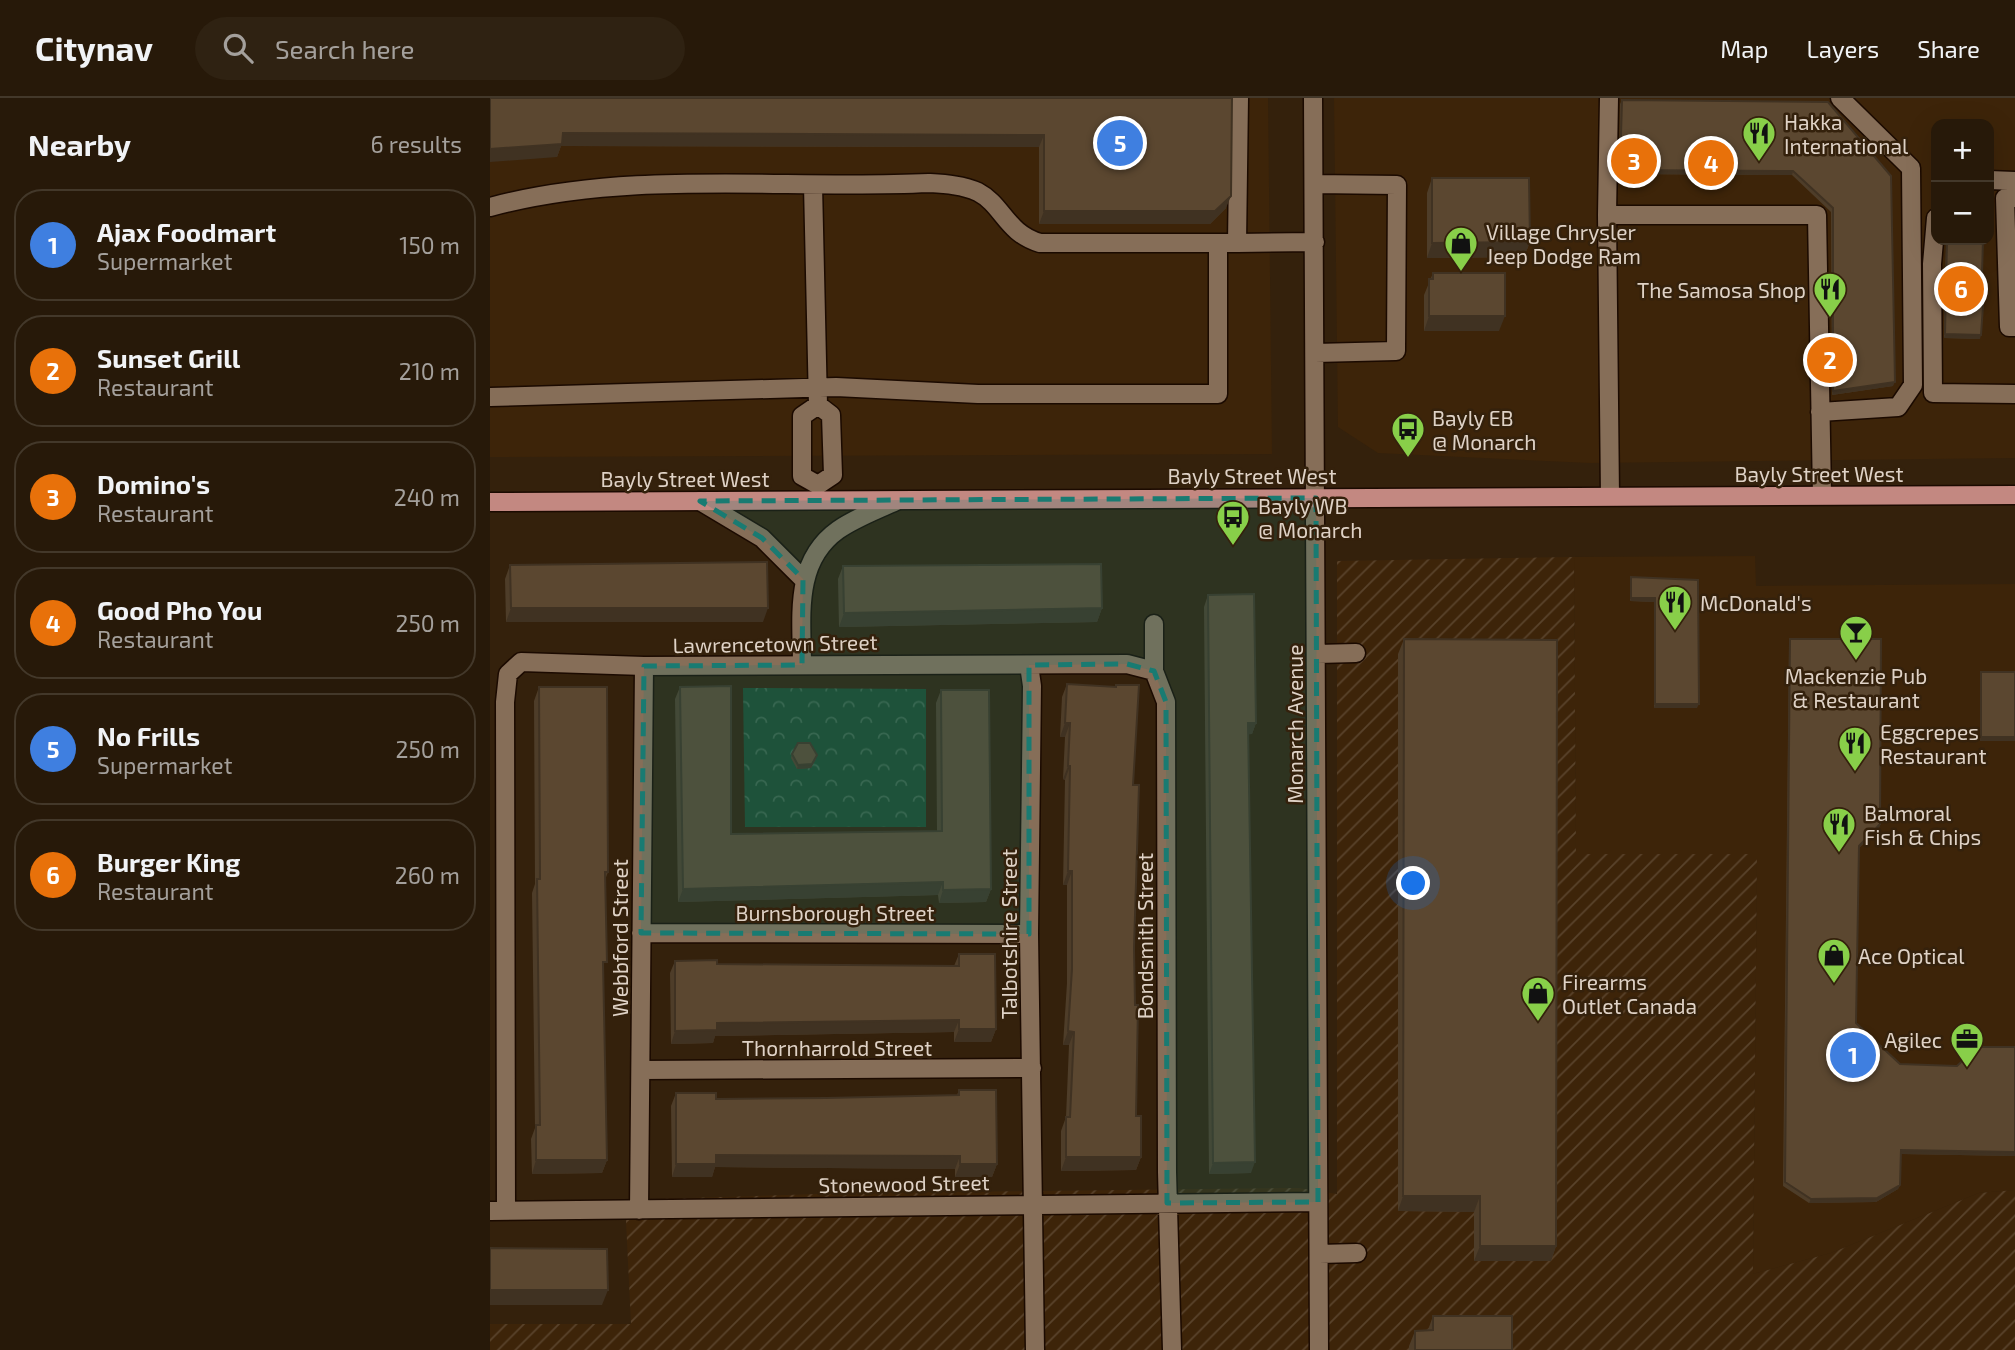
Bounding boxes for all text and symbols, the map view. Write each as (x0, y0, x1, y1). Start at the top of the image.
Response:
search box (195, 17, 685, 80)
text: Citynav (35, 28, 153, 68)
icon: search (219, 29, 257, 67)
text: Search here (275, 33, 415, 64)
text: Map (1720, 34, 1768, 63)
text: Layers (1806, 34, 1879, 63)
text: Share (1917, 34, 1980, 63)
place label: Hakka International (1784, 109, 1909, 158)
restaurant icon: Hakka International (1740, 114, 1778, 163)
pin: 5 (1097, 117, 1143, 169)
map controls (1931, 119, 1994, 245)
button: + (1931, 119, 1994, 182)
text: Nearby (28, 126, 131, 162)
text: 6 results (371, 130, 462, 158)
pin: 3 (1611, 135, 1657, 187)
pin: 4 (1688, 137, 1734, 189)
button: − (1931, 182, 1994, 245)
text: Ajax Foodmart (97, 216, 276, 247)
place label: Village Chrysler Jeep Dodge Ram (1486, 219, 1641, 268)
shop icon: Village Chrysler Jeep Dodge Ram (1442, 224, 1480, 273)
text: 1 (48, 231, 58, 259)
text: 150 m (399, 231, 460, 259)
text: Supermarket (97, 247, 232, 275)
pin: 6 (1938, 263, 1984, 315)
restaurant icon: The Samosa Shop (1811, 270, 1849, 319)
place label: The Samosa Shop (1637, 277, 1806, 302)
pin: 2 (1807, 334, 1853, 386)
text: Sunset Grill (97, 342, 240, 373)
text: 2 (46, 357, 60, 385)
text: 210 m (399, 357, 460, 385)
text: Restaurant (97, 373, 214, 401)
place label: Bayly EB @ Monarch (1432, 405, 1536, 454)
bus stop icon: Bayly EB @ Monarch (1389, 410, 1427, 459)
street label: Bayly Street West (1734, 461, 1904, 486)
street label: Bayly Street West (1167, 463, 1337, 488)
street label: Bayly Street West (600, 466, 770, 491)
text: Domino's (97, 468, 210, 499)
text: 3 (46, 483, 60, 511)
text: 240 m (394, 483, 460, 511)
place label: Bayly WB @ Monarch (1258, 493, 1362, 542)
bus stop icon: Bayly WB @ Monarch (1214, 498, 1252, 547)
text: Restaurant (97, 499, 214, 527)
restaurant icon: McDonald's (1656, 583, 1694, 632)
place label: McDonald's (1700, 590, 1812, 615)
text: Good Pho You (97, 594, 262, 625)
text: 4 (46, 609, 60, 637)
text: 250 m (396, 609, 460, 637)
bar icon: Mackenzie Pub & Restaurant (1837, 613, 1875, 662)
text: Restaurant (97, 625, 214, 653)
street label: Lawrencetown Street (672, 629, 878, 657)
street label: Monarch Avenue (1282, 644, 1307, 804)
place label: Mackenzie Pub & Restaurant (1785, 663, 1927, 712)
place label: Eggcrepes Restaurant (1880, 719, 1986, 768)
text: No Frills (97, 720, 200, 751)
restaurant icon: Eggcrepes Restaurant (1836, 724, 1874, 773)
text: 5 (47, 735, 59, 763)
text: 250 m (396, 735, 460, 763)
text: Supermarket (97, 751, 232, 779)
place label: Balmoral Fish & Chips (1864, 800, 1981, 849)
restaurant icon: Balmoral Fish & Chips (1820, 805, 1858, 854)
text: Burger King (97, 846, 240, 877)
street label: Talbotshire Street (996, 849, 1021, 1019)
street label: Bondsmith Street (1132, 853, 1157, 1019)
street label: Webbford Street (607, 859, 632, 1017)
text: 6 (46, 861, 60, 889)
text: 260 m (395, 861, 460, 889)
your location (1396, 866, 1430, 900)
text: Restaurant (97, 877, 214, 905)
street label: Burnsborough Street (735, 900, 935, 925)
shop icon: Ace Optical (1815, 936, 1853, 985)
place label: Ace Optical (1858, 943, 1965, 968)
place label: Firearms Outlet Canada (1562, 969, 1697, 1018)
shop icon: Firearms Outlet Canada (1519, 974, 1557, 1023)
office icon: Agilec (1948, 1020, 1986, 1069)
place label: Agilec (1884, 1027, 1942, 1052)
pin: 1 (1830, 1029, 1876, 1081)
street label: Thornharrold Street (742, 1035, 932, 1060)
street label: Stonewood Street (818, 1169, 990, 1197)

